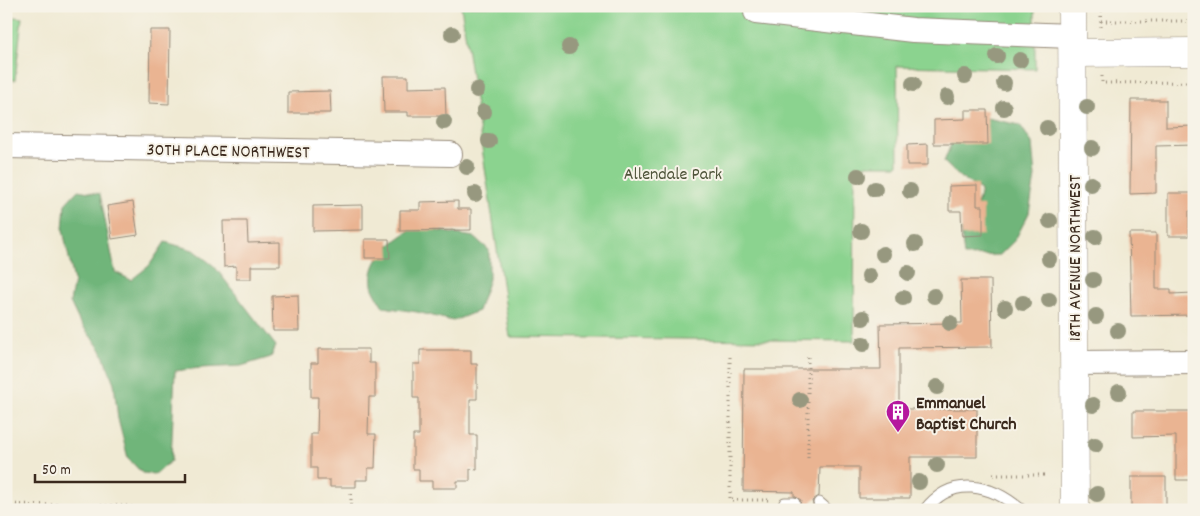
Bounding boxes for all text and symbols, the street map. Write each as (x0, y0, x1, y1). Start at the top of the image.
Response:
street label: 30TH PLACE NORTHWEST (146, 139, 310, 166)
park label: Allendale Park (624, 163, 722, 188)
street label: 18TH AVENUE NORTHWEST (1064, 175, 1089, 341)
place label: Emmanuel Baptist Church (916, 392, 1017, 438)
building icon: Emmanuel Baptist Church (885, 399, 911, 433)
scale bar (35, 451, 185, 483)
text: 50 m (42, 460, 71, 482)

